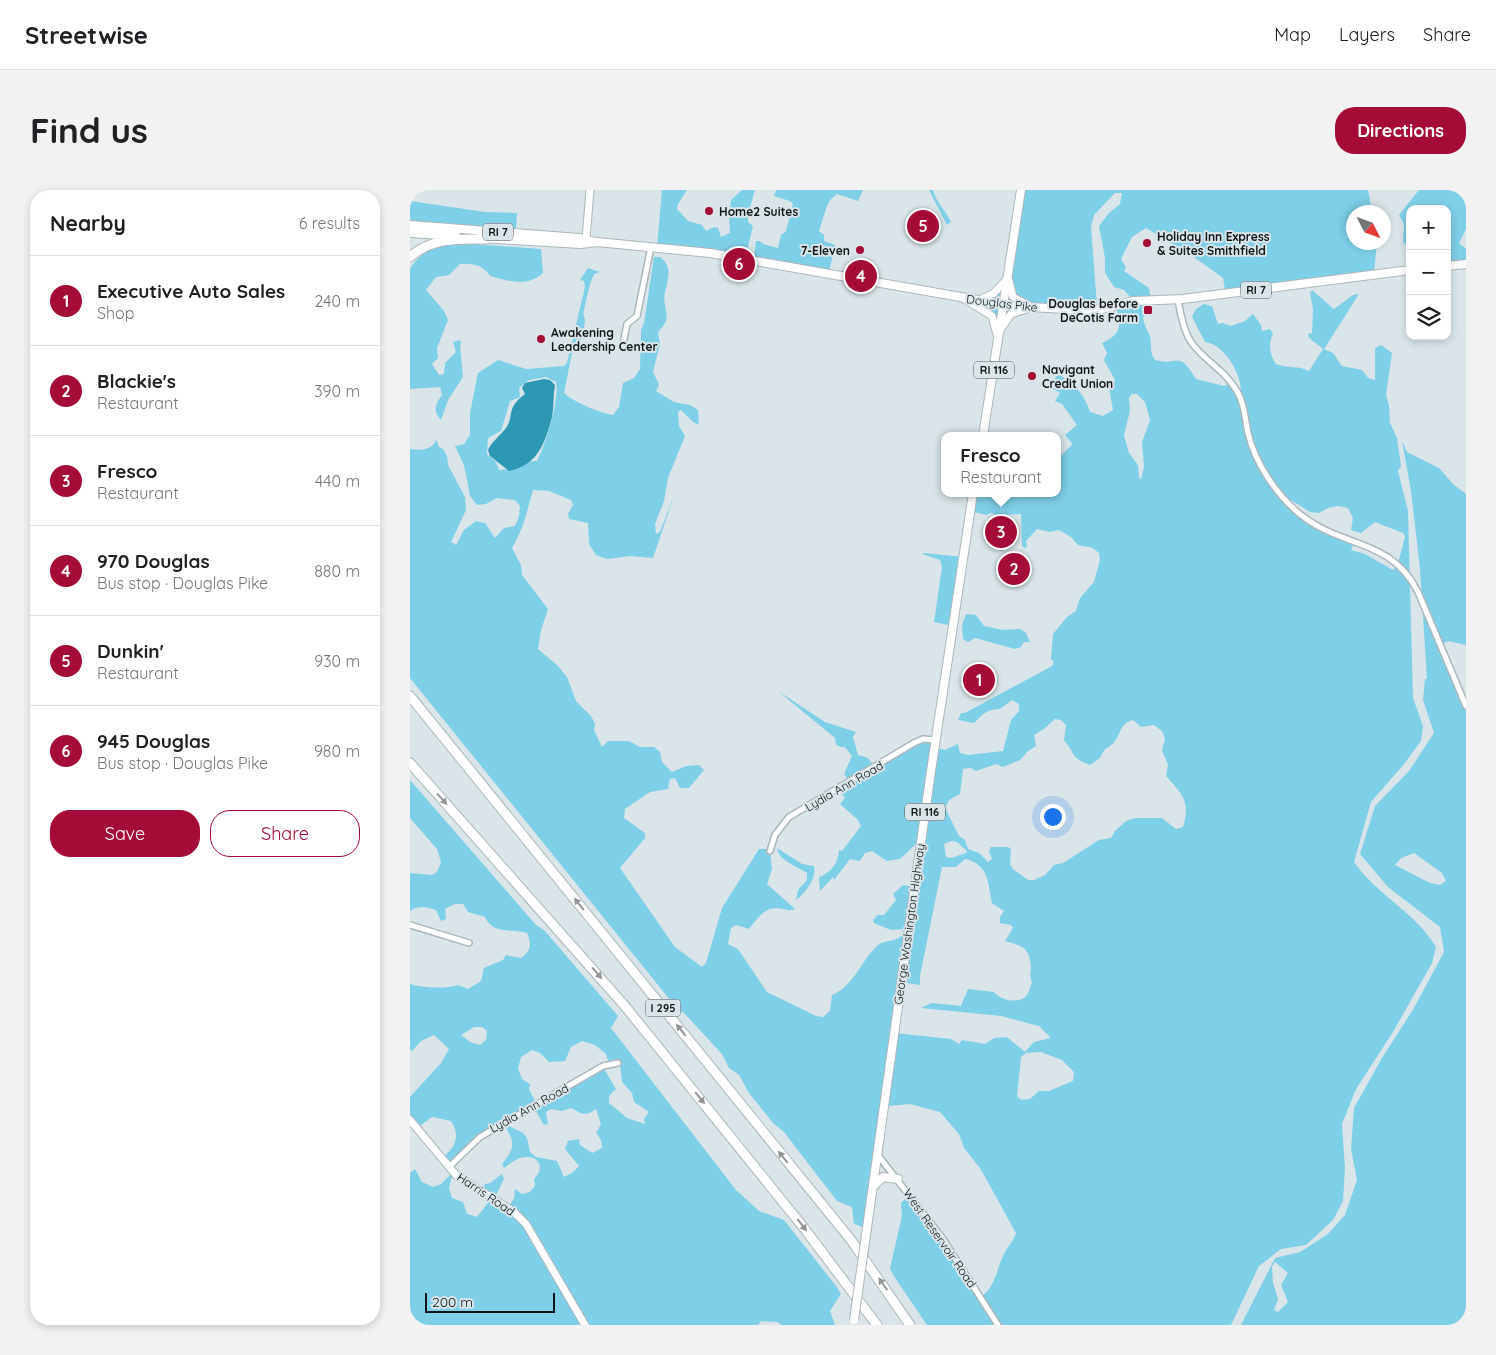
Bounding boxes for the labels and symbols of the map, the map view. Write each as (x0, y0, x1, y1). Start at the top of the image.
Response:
place label: Home2 Suites (719, 204, 798, 219)
marker: Home2 Suites (703, 205, 715, 217)
north arrow (1346, 205, 1391, 250)
pin: 5 (907, 207, 939, 245)
road number: RI 7 (483, 224, 513, 241)
place label: Holiday Inn Express & Suites Smithfield (1157, 229, 1270, 258)
marker: Holiday Inn Express & Suites Smithfield (1141, 237, 1153, 249)
place label: 7-Eleven (801, 243, 850, 258)
marker: 7-Eleven (854, 244, 866, 256)
pin: 6 (723, 245, 755, 283)
pin: 4 (845, 257, 877, 295)
road number: RI 7 (1241, 282, 1271, 298)
street label: Douglas Pike (965, 291, 1039, 315)
place label: Douglas before DeCotis Farm (1048, 296, 1138, 325)
marker: Douglas before DeCotis Farm (1142, 304, 1154, 316)
place label: Awakening Leadership Center (551, 325, 658, 354)
marker: Awakening Leadership Center (535, 333, 547, 345)
road number: RI 116 (974, 362, 1014, 378)
place label: Navigant Credit Union (1042, 362, 1113, 391)
marker: Navigant Credit Union (1026, 370, 1038, 382)
pin: 3 (985, 513, 1017, 551)
pin: 2 (998, 550, 1030, 588)
pin: 1 (963, 661, 995, 699)
street label: Lydia Ann Road (802, 758, 886, 814)
one-way arrow (437, 793, 448, 806)
road number: RI 116 (905, 804, 945, 820)
your location (1040, 804, 1066, 830)
street label: George Washington Highway (890, 843, 928, 1005)
one-way arrow (573, 898, 584, 911)
one-way arrow (591, 966, 602, 979)
road number: I 295 (646, 1000, 680, 1016)
one-way arrow (675, 1024, 686, 1037)
street label: Lydia Ann Road (487, 1080, 571, 1136)
one-way arrow (694, 1092, 705, 1105)
one-way arrow (777, 1150, 788, 1163)
street label: Harris Road (454, 1169, 518, 1219)
street label: West Reservoir Road (900, 1186, 980, 1290)
one-way arrow (797, 1218, 807, 1232)
one-way arrow (878, 1278, 888, 1291)
scale bar (425, 1290, 555, 1313)

